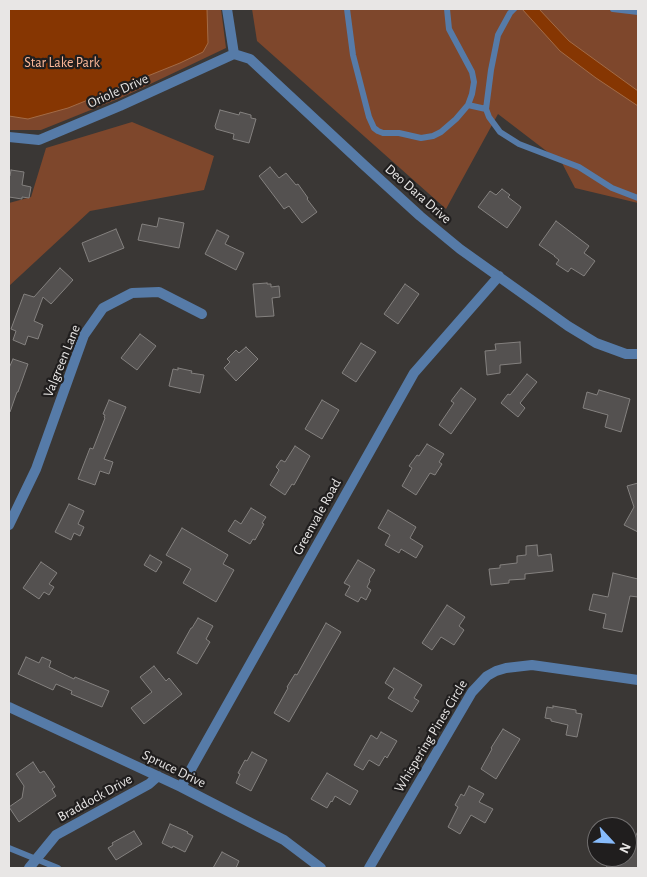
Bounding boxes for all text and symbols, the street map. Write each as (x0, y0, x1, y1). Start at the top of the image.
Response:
park label: Star Lake Park (24, 55, 100, 71)
street label: Oriole Drive (85, 70, 151, 112)
street label: Deo Dara Drive (381, 161, 455, 227)
street label: Valgreen Lane (40, 322, 84, 400)
street label: Greenvale Road (289, 476, 345, 558)
street label: Whispering Pines Circle (391, 677, 471, 795)
street label: Spruce Drive (140, 746, 208, 792)
street label: Braddock Drive (55, 771, 135, 825)
north arrow (587, 817, 637, 867)
text: N (616, 841, 633, 855)

